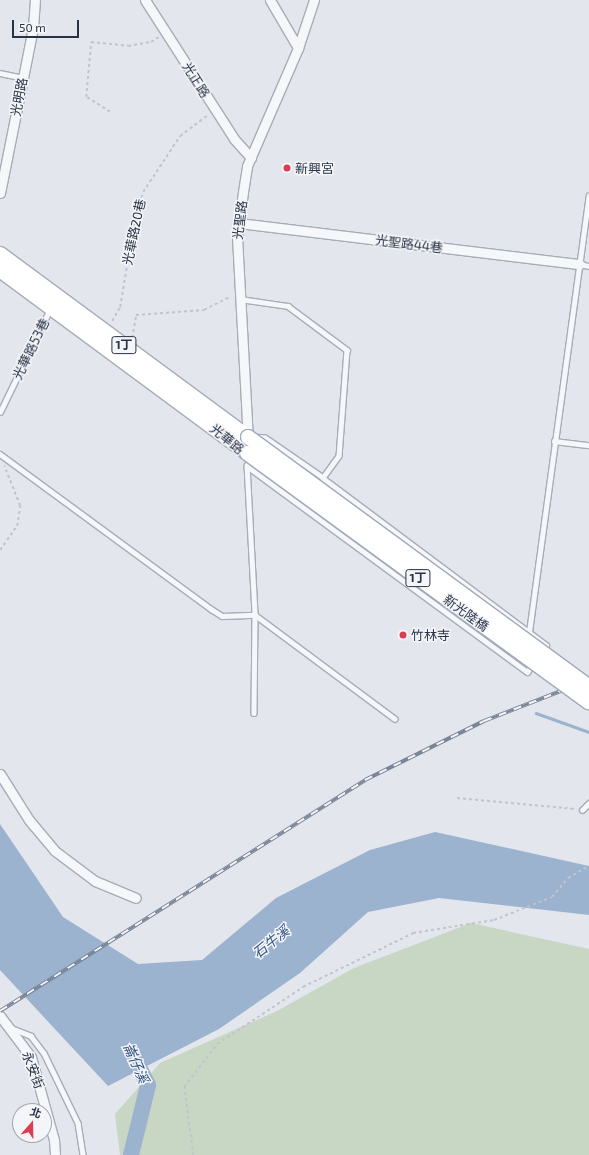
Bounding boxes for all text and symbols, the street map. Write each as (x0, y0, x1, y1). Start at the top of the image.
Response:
scale bar (14, 12, 81, 38)
text: 50 m (19, 20, 46, 34)
street label: 光正路 (179, 59, 213, 101)
street label: 光明路 (8, 76, 30, 118)
place label: 新興宮 (295, 160, 334, 176)
marker: 新興宮 (282, 163, 292, 173)
street label: 光華路20巷 (119, 198, 149, 266)
street label: 光聖路 (230, 200, 250, 240)
street label: 光聖路44巷 (374, 232, 444, 256)
street label: 光華路53巷 (9, 316, 53, 382)
road number: 1丁 (111, 335, 137, 355)
street label: 光華路 (207, 421, 247, 457)
road number: 1丁 (405, 568, 431, 588)
street label: 新光陸橋 (440, 591, 492, 635)
place label: 竹林寺 (411, 627, 450, 643)
marker: 竹林寺 (398, 630, 408, 640)
water label: 石牛溪 (249, 922, 293, 962)
water label: 崙仔溪 (120, 1040, 152, 1086)
street label: 永安街 (19, 1049, 47, 1091)
north arrow (12, 1103, 52, 1143)
text: 北 (29, 1104, 43, 1120)

